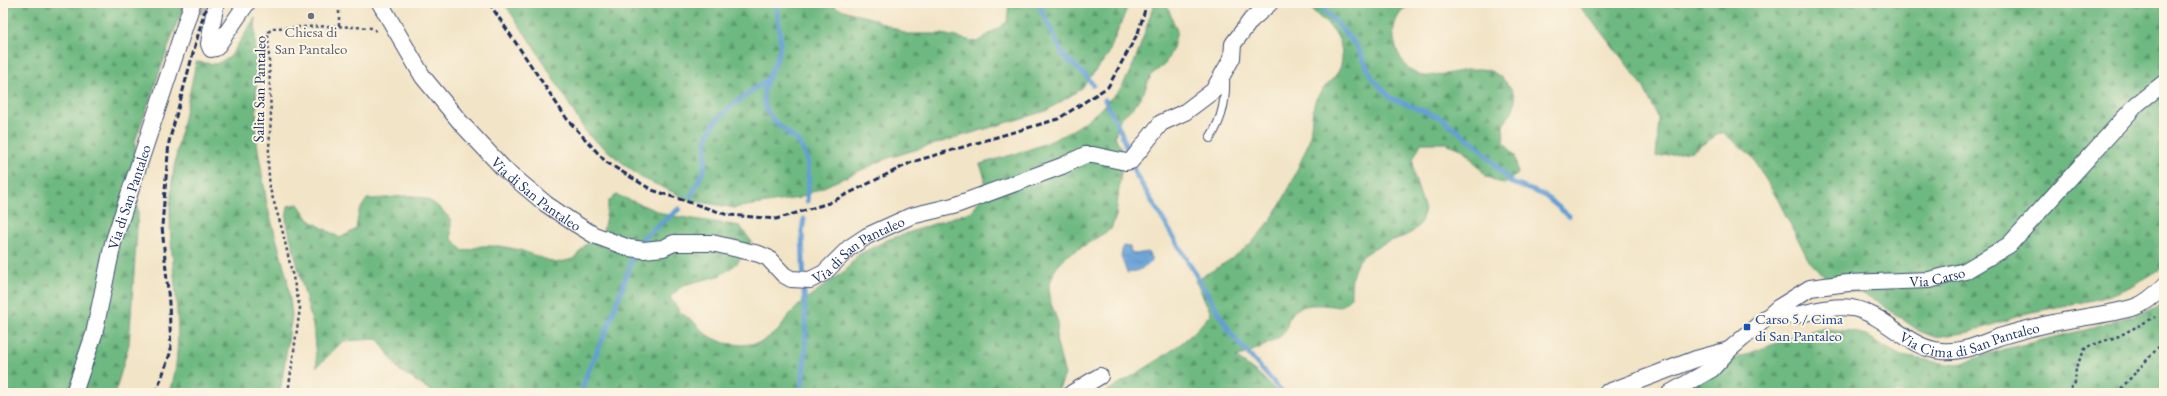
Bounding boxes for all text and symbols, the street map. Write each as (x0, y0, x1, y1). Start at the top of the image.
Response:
marker: Chiesa di San Pantaleo (306, 11, 316, 21)
place label: Chiesa di San Pantaleo (275, 22, 347, 58)
street label: Salita San Pantaleo (249, 36, 269, 142)
street label: Via di San Pantaleo (102, 142, 155, 251)
street label: Via di San Pantaleo (487, 152, 585, 235)
street label: Via di San Pantaleo (808, 211, 907, 287)
street label: Via Carso (1909, 262, 1967, 290)
place label: Carso 5 / Cima di San Pantaleo (1755, 309, 1843, 345)
street label: Via Cima di San Pantaleo (1896, 317, 2041, 361)
marker: Carso 5 / Cima di San Pantaleo (1742, 322, 1752, 332)

